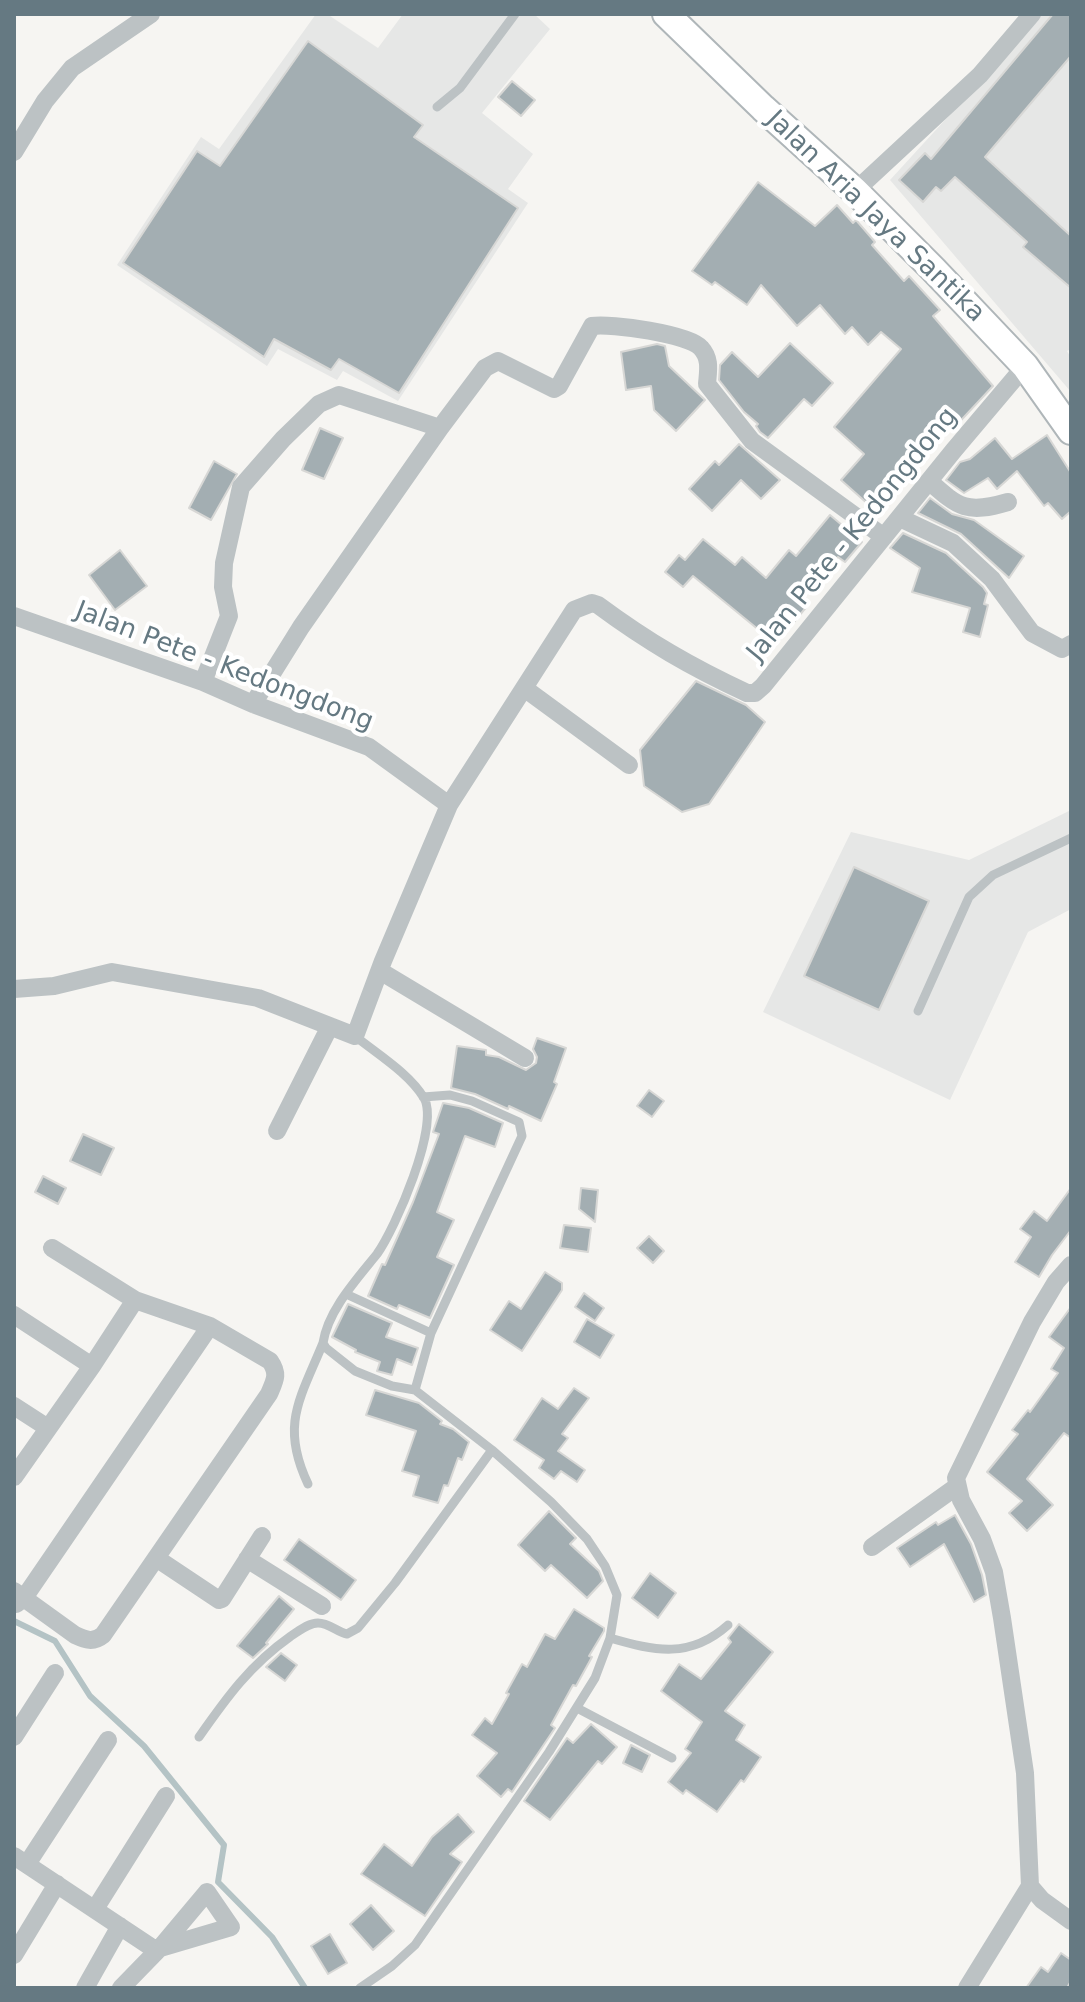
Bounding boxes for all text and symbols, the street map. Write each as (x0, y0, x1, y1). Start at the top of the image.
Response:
street label: Jalan Aria Jaya Santika (759, 105, 991, 329)
street label: Jalan Pete - Kedongdong (741, 402, 965, 668)
street label: Jalan Pete - Kedongdong (70, 596, 378, 738)

